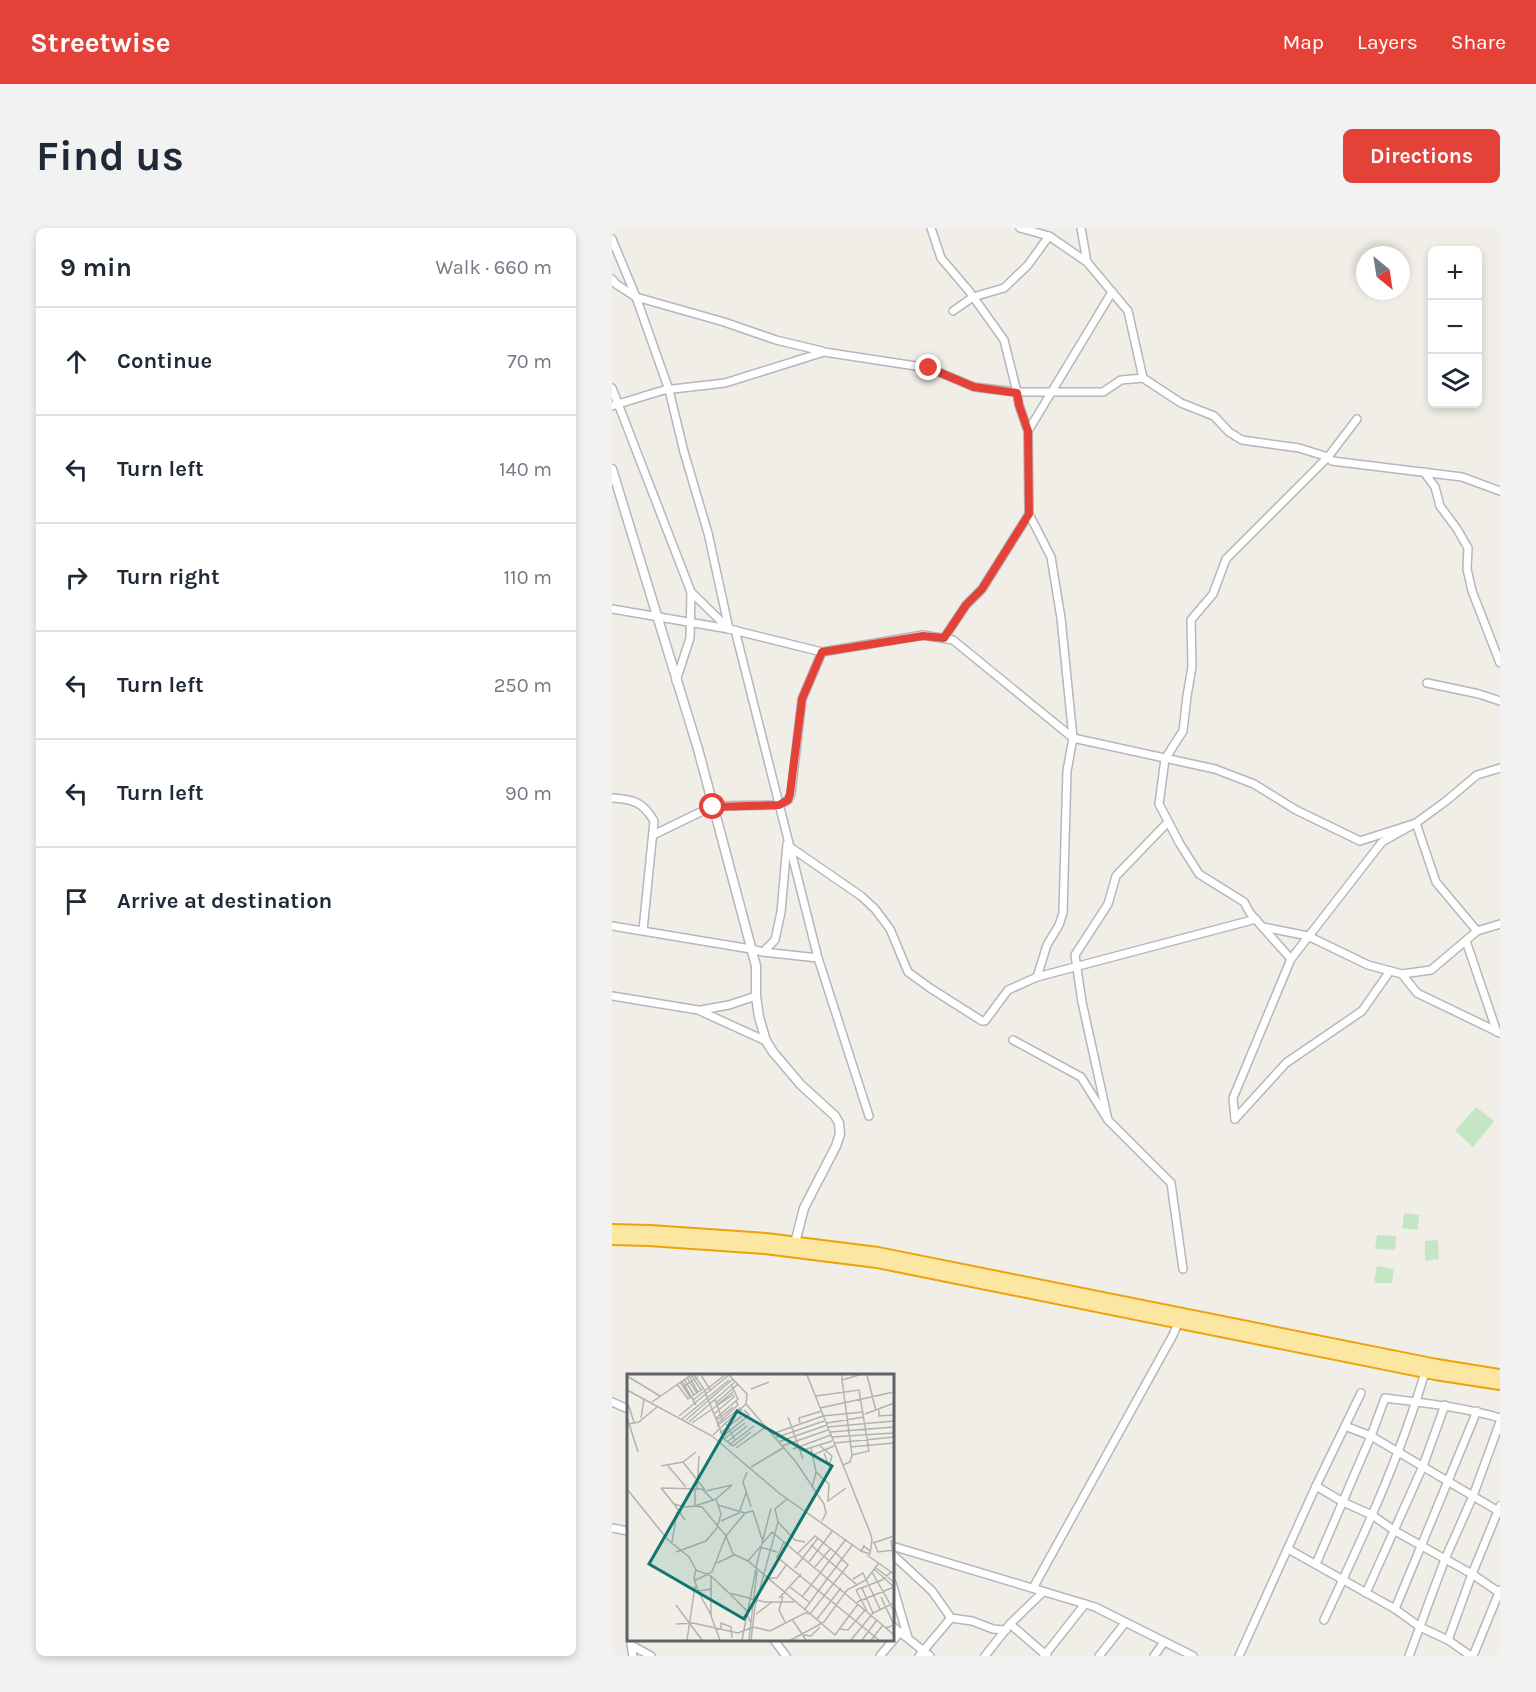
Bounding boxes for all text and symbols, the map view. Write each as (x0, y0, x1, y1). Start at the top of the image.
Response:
text: Streetwise (30, 26, 171, 59)
text: Map (1282, 30, 1324, 54)
text: Layers (1357, 30, 1418, 54)
text: Share (1451, 30, 1506, 54)
button: Directions (1343, 129, 1500, 183)
text: Find us (36, 131, 184, 181)
north arrow (1356, 246, 1410, 300)
map controls (1428, 246, 1482, 408)
button: + (1428, 246, 1482, 300)
text: 9 min (60, 252, 132, 283)
text: Walk · 660 m (436, 256, 552, 279)
button: − (1428, 300, 1482, 354)
icon: ahead (60, 345, 93, 378)
text: Continue (117, 348, 212, 374)
text: 70 m (507, 350, 552, 373)
route end (915, 354, 941, 380)
button: layers (1428, 354, 1482, 408)
icon: left (60, 453, 93, 486)
text: Turn left (117, 456, 204, 482)
text: 140 m (499, 458, 552, 481)
icon: right (60, 561, 93, 594)
text: Turn right (117, 564, 220, 590)
text: 110 m (503, 566, 552, 589)
icon: left (60, 669, 93, 702)
text: Turn left (117, 672, 204, 698)
text: 250 m (494, 674, 552, 697)
icon: left (60, 777, 93, 810)
text: Turn left (117, 780, 204, 806)
text: 90 m (505, 782, 552, 805)
route start (699, 793, 725, 819)
icon: arrive (60, 885, 93, 918)
text: Arrive at destination (117, 888, 332, 914)
inset map (627, 1374, 894, 1641)

